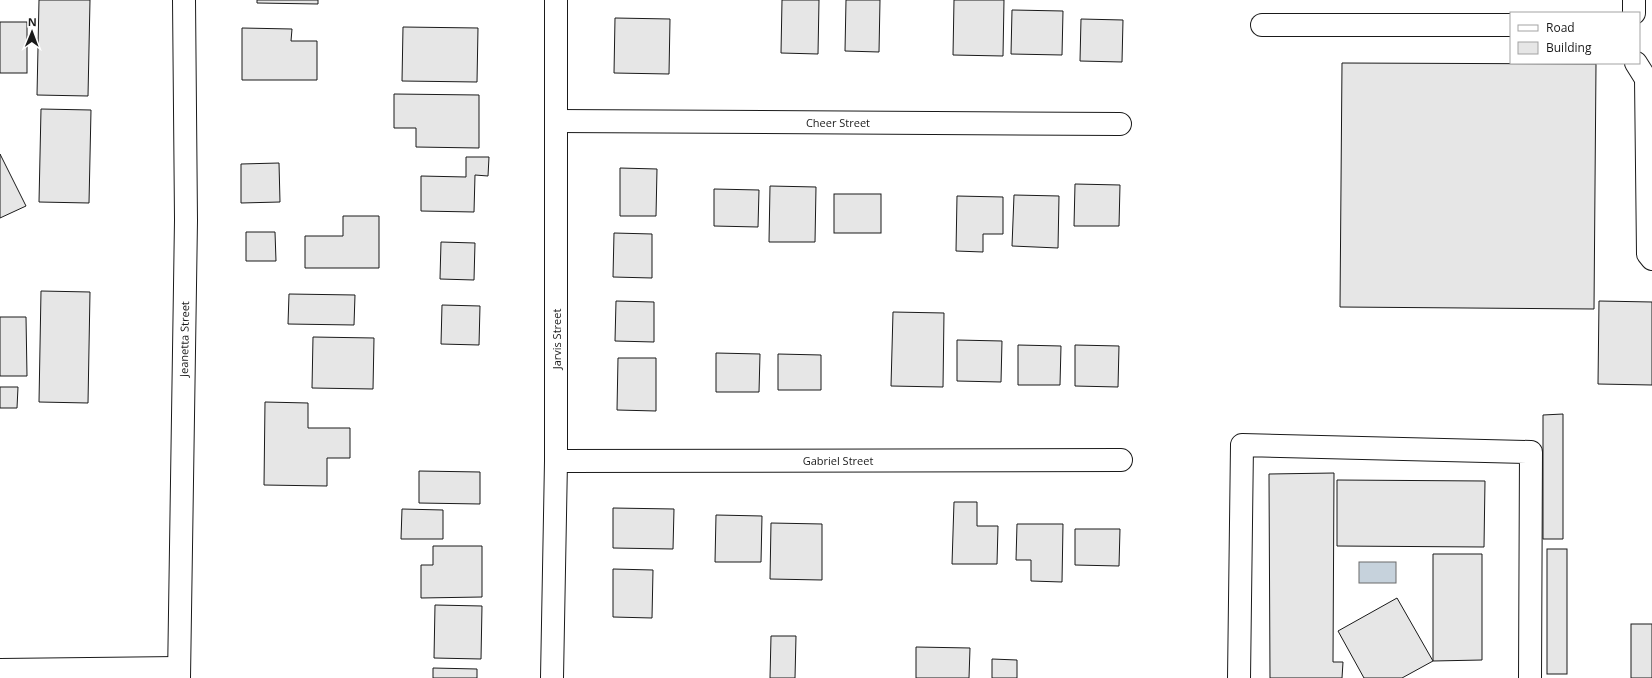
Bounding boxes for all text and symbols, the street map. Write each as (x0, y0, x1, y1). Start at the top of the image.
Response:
north arrow (12, 12, 52, 52)
legend (1510, 12, 1640, 64)
text: N (28, 14, 37, 29)
text: Road (1546, 19, 1575, 36)
text: Building (1546, 39, 1592, 56)
street label: Cheer Street (806, 115, 870, 130)
street label: Jeanetta Street (176, 301, 192, 378)
street label: Jarvis Street (549, 309, 564, 370)
street label: Gabriel Street (803, 453, 873, 468)

